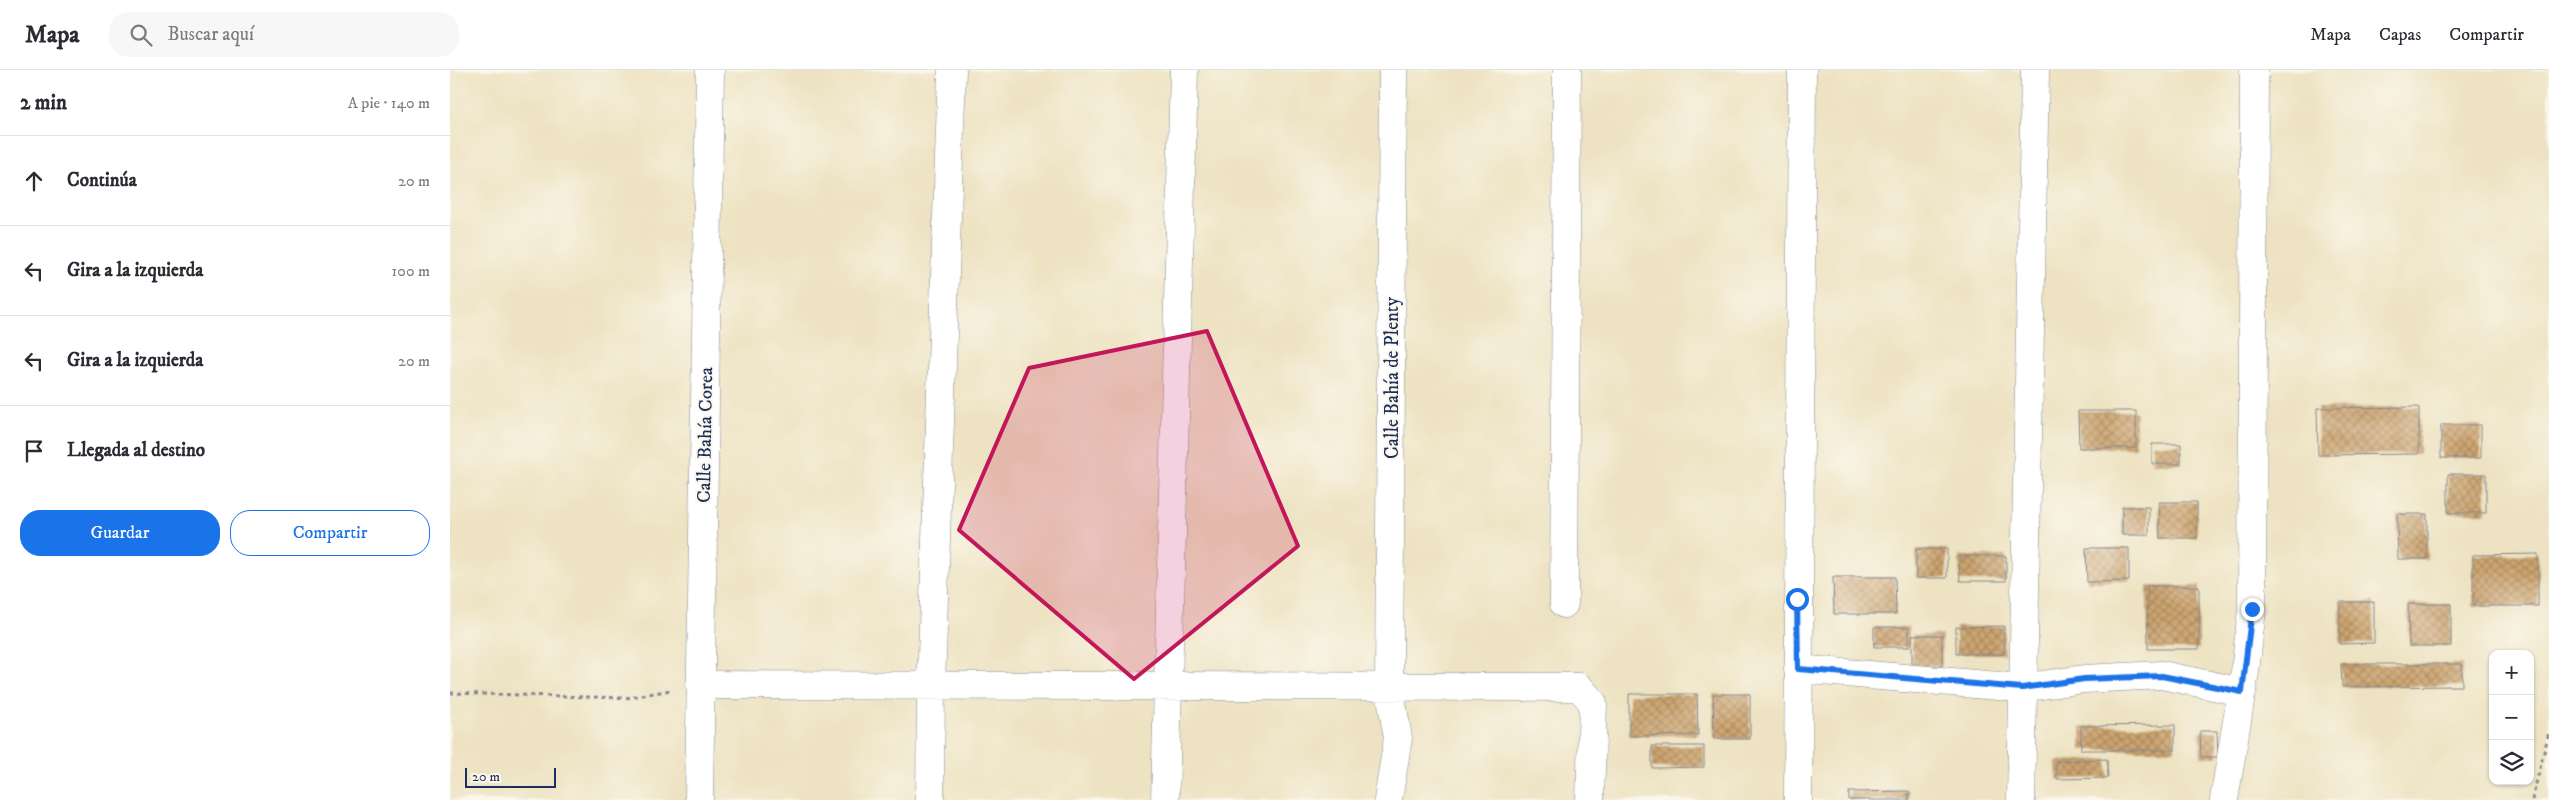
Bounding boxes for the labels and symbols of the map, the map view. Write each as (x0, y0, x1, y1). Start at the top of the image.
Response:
street label: Calle Bahía de Plenty (1381, 296, 1404, 459)
street label: Calle Bahía Corea (693, 367, 718, 503)
route start (1786, 588, 1809, 611)
route end (2241, 598, 2264, 621)
scale bar (465, 765, 556, 788)

